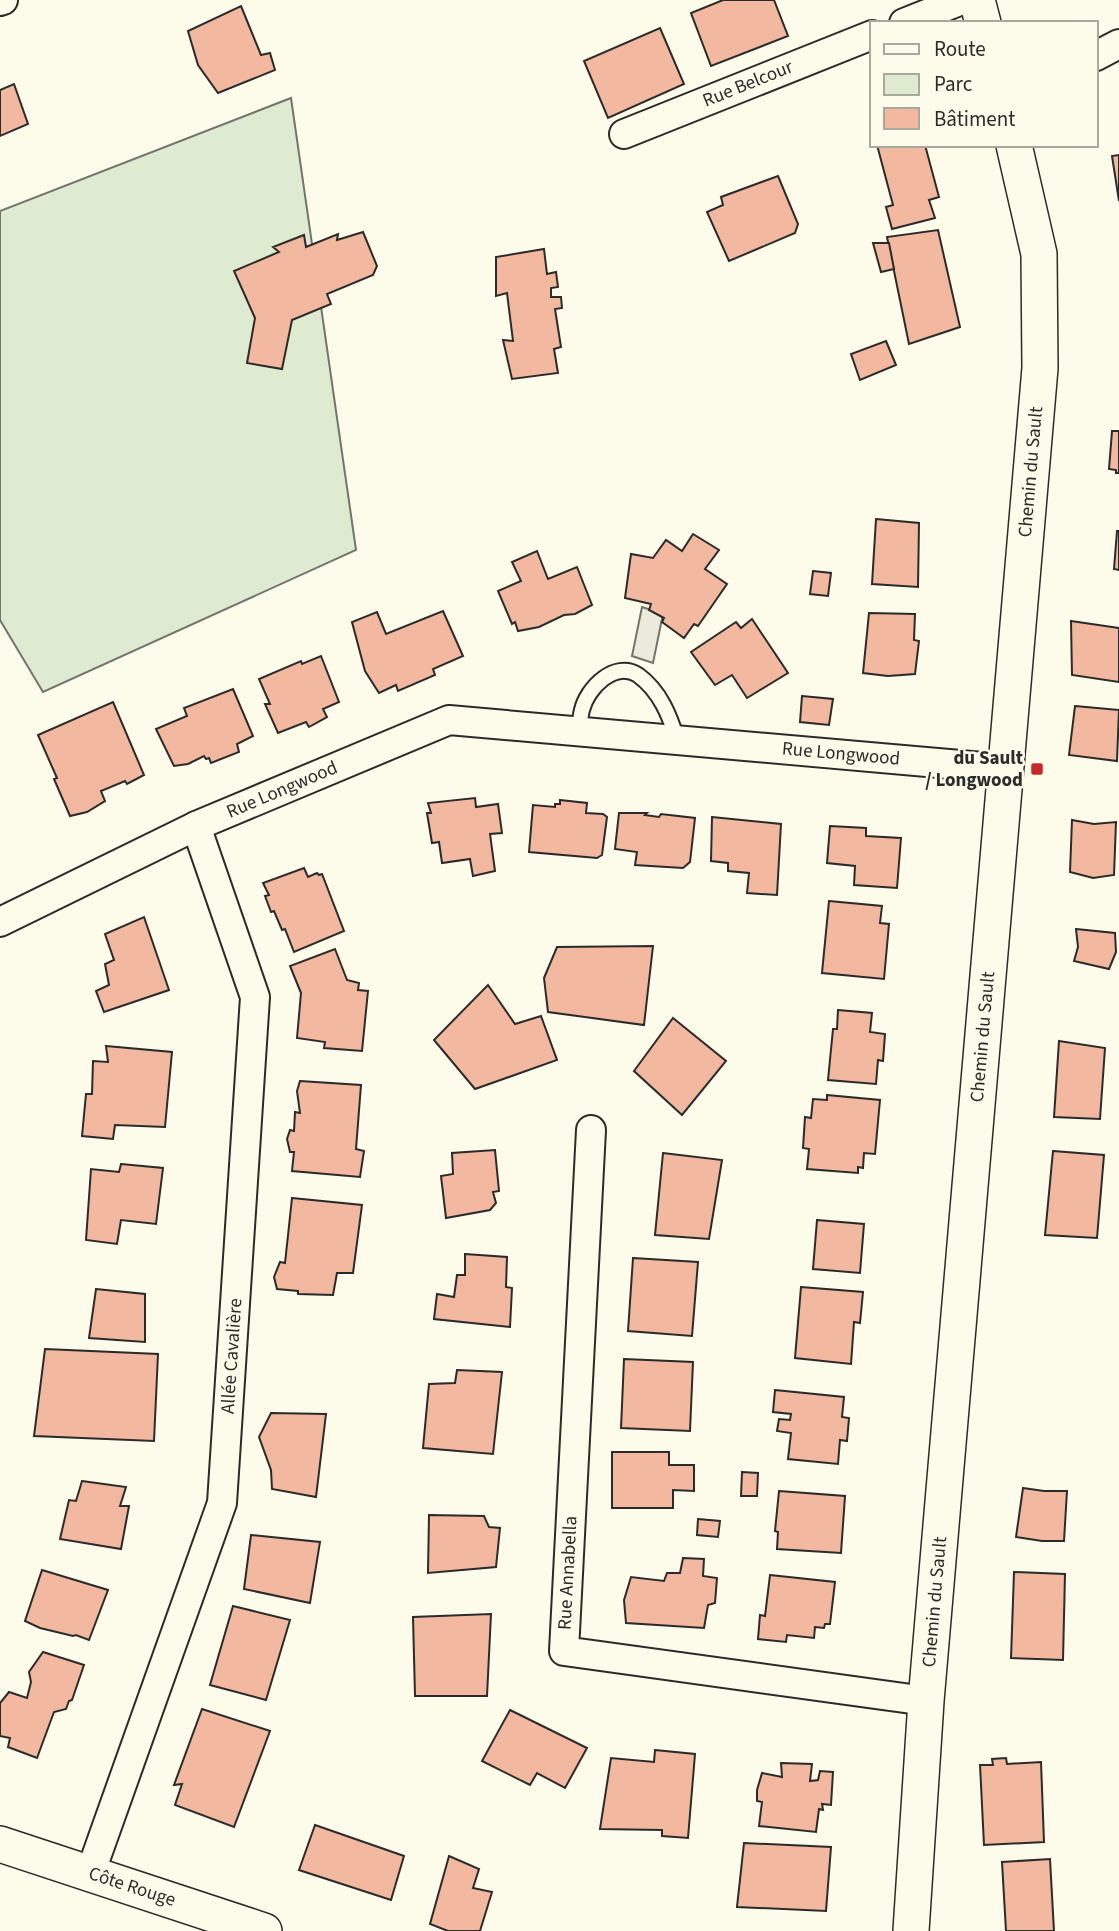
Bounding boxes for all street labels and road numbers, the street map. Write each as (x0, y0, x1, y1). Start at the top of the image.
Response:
street label: Rue Belcour (699, 53, 798, 114)
street label: Chemin du Sault (1012, 405, 1050, 539)
street label: Rue Longwood (781, 735, 901, 773)
street label: Rue Longwood (222, 754, 342, 826)
street label: Chemin du Sault (964, 970, 1002, 1104)
street label: Allée Cavalière (214, 1297, 250, 1415)
street label: Rue Annabella (552, 1515, 584, 1631)
street label: Chemin du Sault (916, 1535, 954, 1669)
street label: Côte Rouge (85, 1860, 179, 1914)

